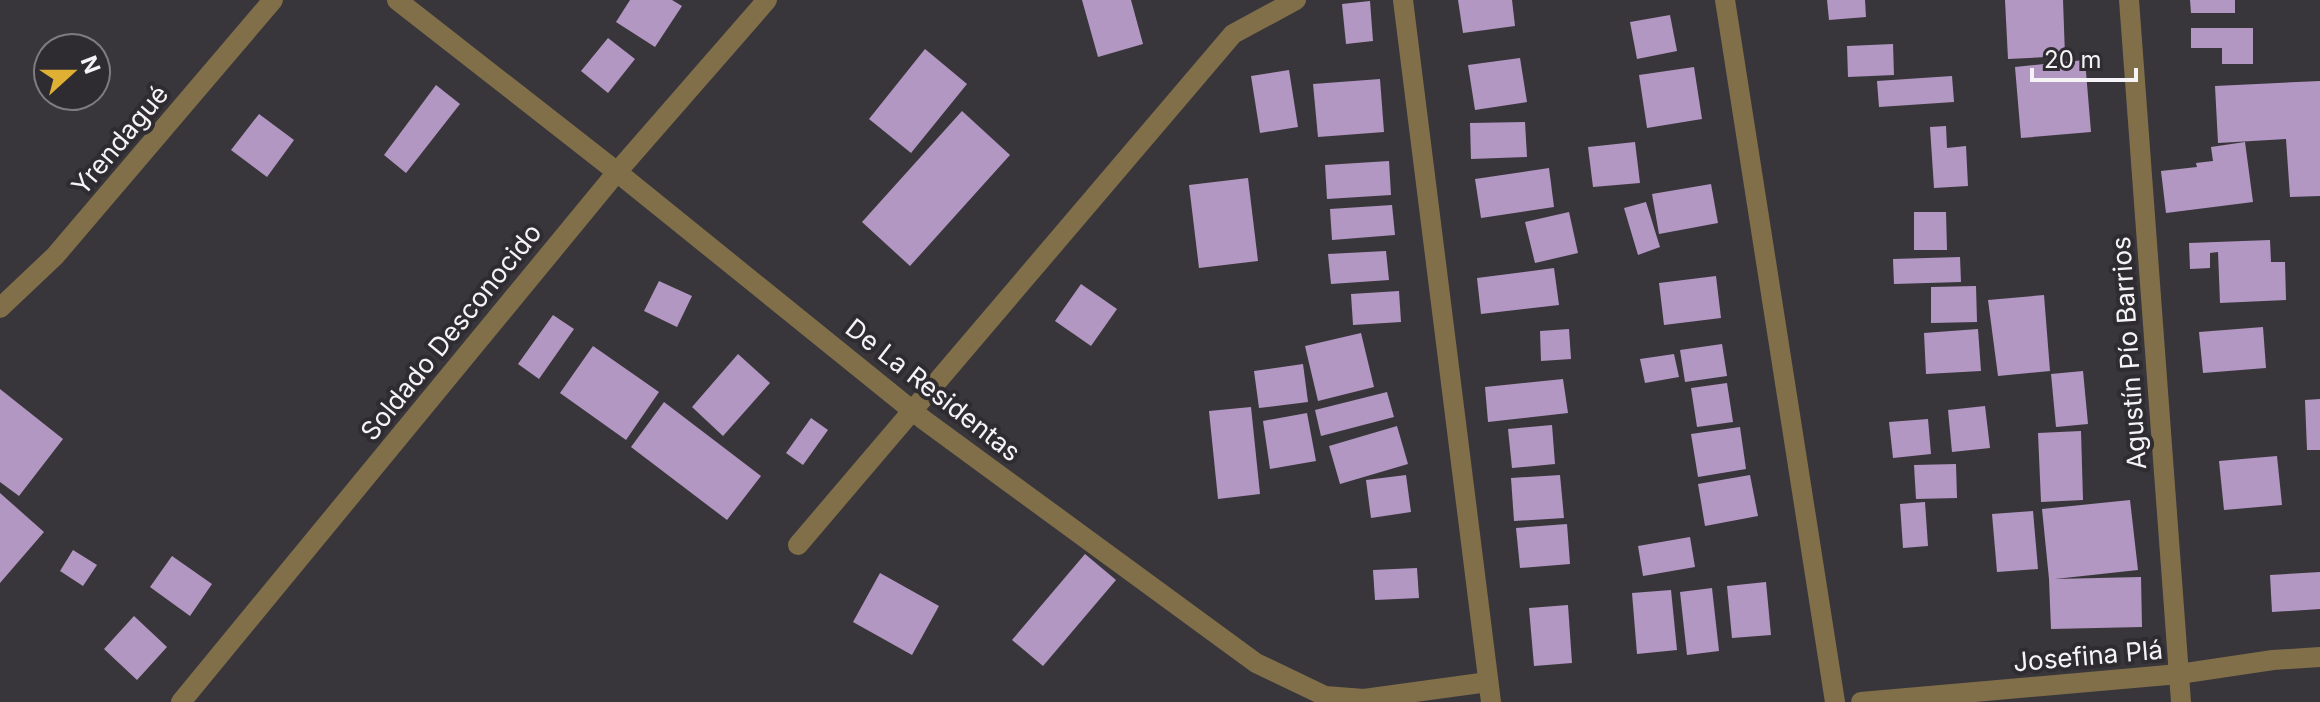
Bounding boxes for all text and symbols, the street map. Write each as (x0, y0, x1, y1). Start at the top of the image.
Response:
north arrow (32, 32, 112, 112)
scale bar (2032, 32, 2136, 82)
text: 20 m (2044, 45, 2102, 74)
text: N (76, 52, 106, 77)
street label: Yrendagué (65, 79, 174, 201)
street label: Soldado Desconocido (354, 217, 547, 446)
street label: Agustín Pío Barrios (2105, 235, 2152, 471)
street label: De La Residentas (840, 312, 1027, 467)
street label: Josefina Plá (2012, 634, 2164, 677)

